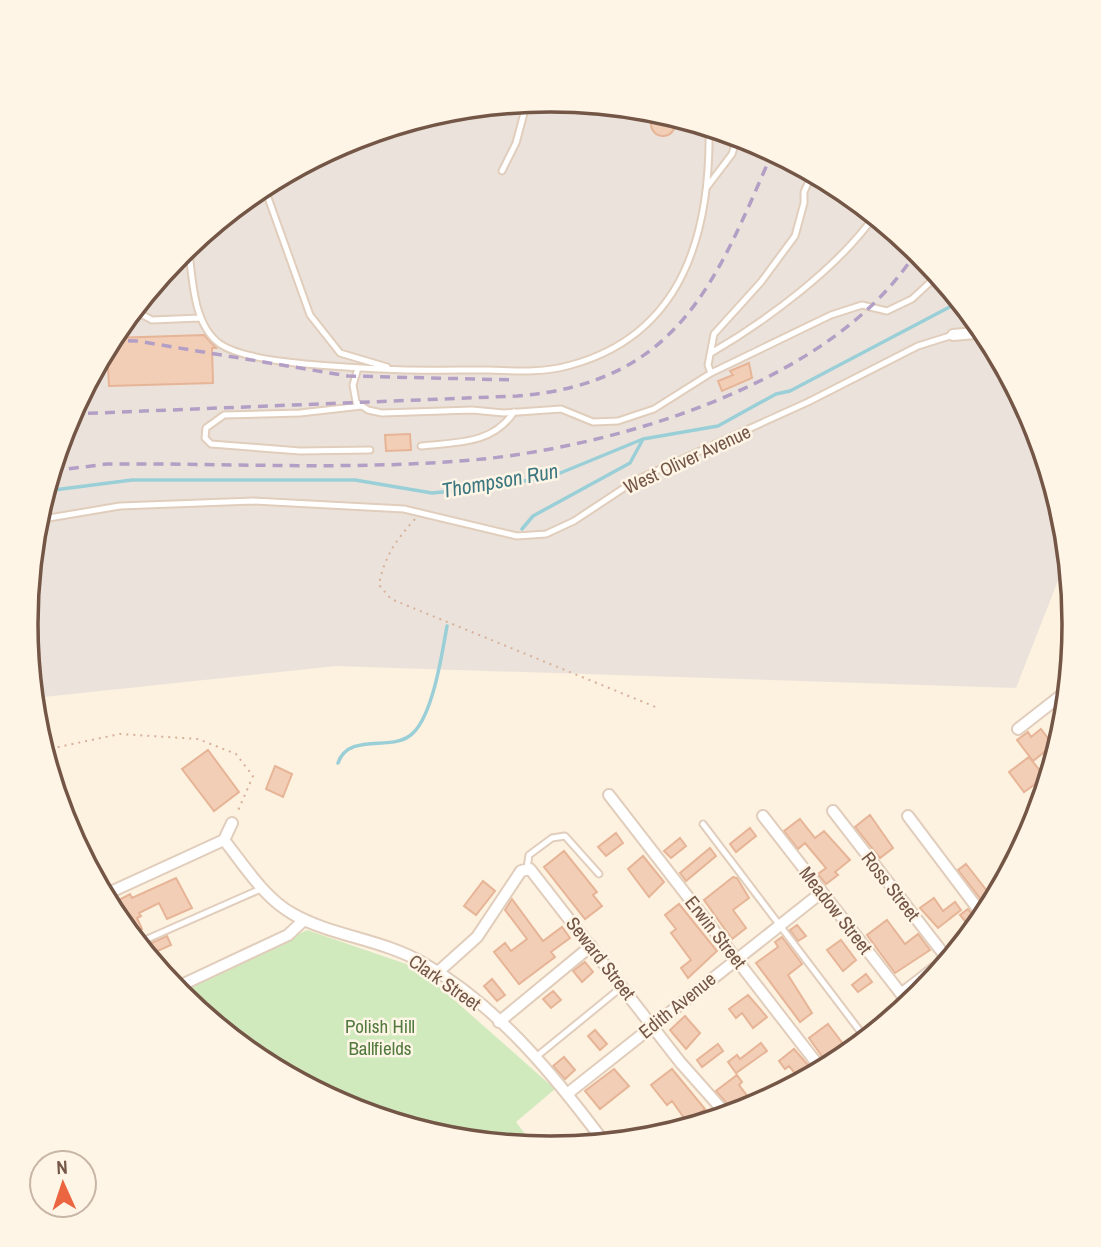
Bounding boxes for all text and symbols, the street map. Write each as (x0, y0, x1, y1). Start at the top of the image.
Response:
street label: West Oliver Avenue (619, 418, 755, 500)
water label: Thompson Run (439, 456, 560, 505)
street label: Ross Street (856, 846, 927, 927)
street label: Meadow Street (793, 861, 879, 960)
street label: Erwin Street (679, 890, 753, 974)
street label: Seward Street (560, 911, 642, 1005)
street label: Clark Street (404, 948, 487, 1017)
street label: Edith Avenue (633, 966, 721, 1044)
park label: Polish Hill Ballfields (345, 1013, 415, 1061)
north arrow (28, 1149, 98, 1219)
text: N (56, 1154, 68, 1180)

